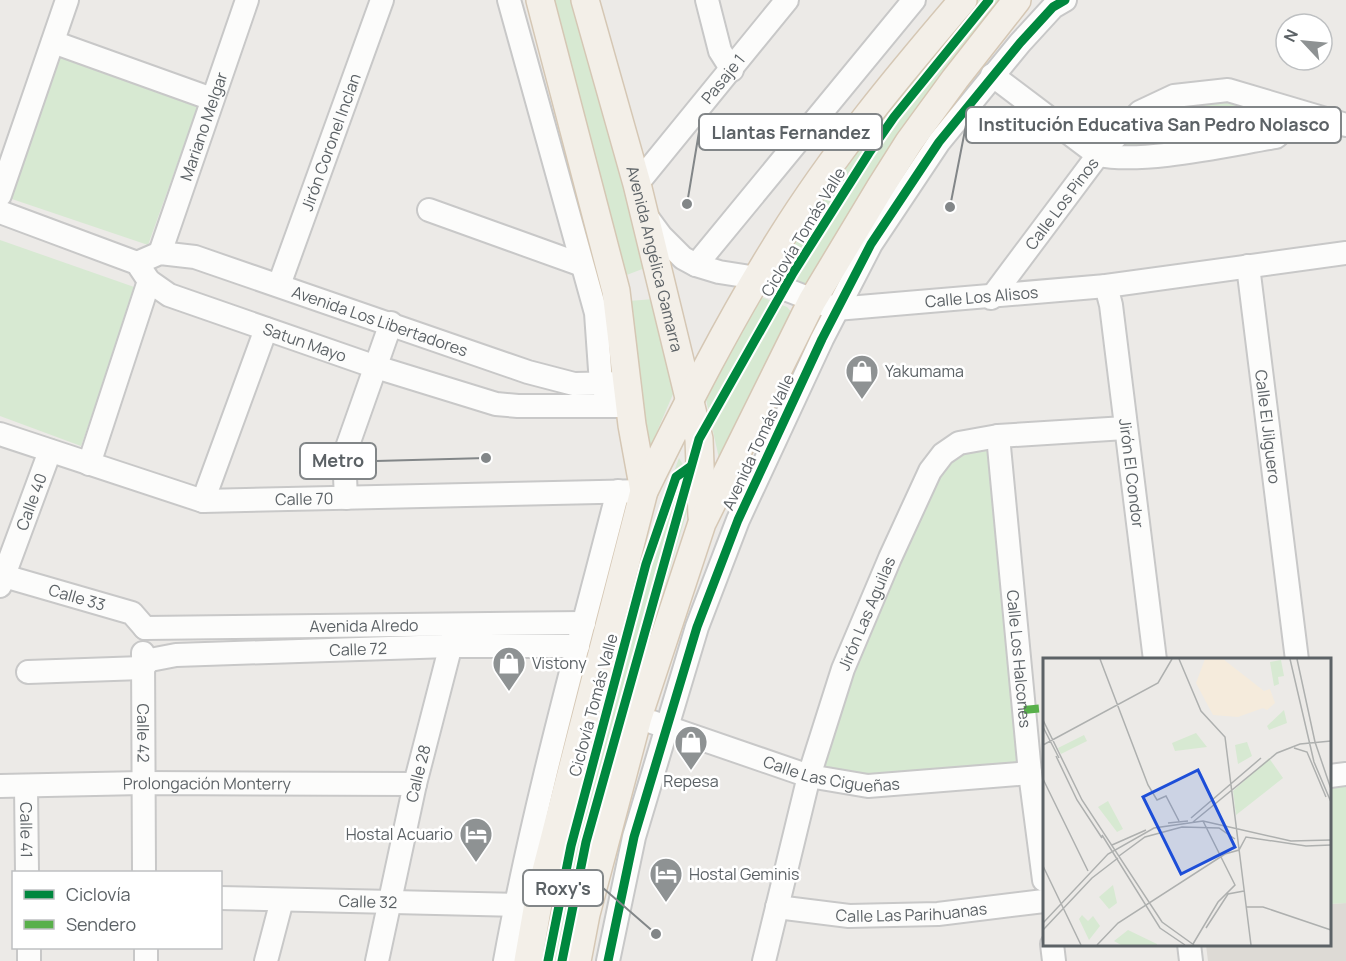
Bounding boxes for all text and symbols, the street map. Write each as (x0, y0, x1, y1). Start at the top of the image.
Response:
north arrow (1274, 12, 1334, 72)
text: N (1278, 25, 1303, 45)
street label: Pasaje 1 (696, 49, 750, 108)
street label: Mariano Melgar (175, 69, 233, 184)
street label: Jirón Coronel Inclan (296, 70, 366, 214)
callout: Institución Educativa San Pedro Nolasco (966, 107, 1341, 143)
text: Institución Educativa San Pedro Nolasco (978, 112, 1330, 136)
callout: Llantas Fernandez (699, 114, 882, 150)
text: Llantas Fernandez (711, 120, 871, 144)
street label: Calle Los Pinos (1020, 153, 1104, 254)
street label: Avenida Angélica Gamarra (621, 163, 688, 354)
street label: Ciclovía Tomás Valle (756, 163, 850, 301)
street label: Avenida Los Libertadores (289, 280, 471, 361)
street label: Calle Los Alisos (924, 281, 1039, 312)
street label: Satun Mayo (260, 318, 349, 367)
shop icon: Yakumama (844, 353, 880, 400)
place label: Yakumama (885, 360, 964, 382)
street label: Calle El Jilguero (1250, 368, 1286, 485)
street label: Avenida Tomás Valle (717, 370, 799, 514)
street label: Jirón El Condor (1114, 417, 1150, 529)
callout: Metro (300, 443, 376, 479)
text: Metro (312, 448, 364, 472)
street label: Calle 40 (11, 470, 52, 533)
street label: Calle 70 (275, 487, 334, 510)
street label: Jirón Las Aguilas (833, 553, 900, 674)
street label: Calle 33 (46, 578, 108, 616)
street label: Calle Los Halcones (1002, 589, 1037, 729)
street label: Avenida Alredo (309, 614, 419, 637)
street label: Ciclovía Tomás Valle (563, 631, 623, 779)
street label: Calle 72 (329, 637, 387, 661)
shop icon: Vistony (491, 645, 527, 692)
place label: Vistony (532, 652, 587, 674)
inset map (1043, 658, 1331, 946)
street label: Calle 42 (132, 703, 154, 763)
shop icon: Repesa (673, 724, 709, 771)
street label: Calle 28 (400, 742, 436, 804)
street label: Calle Las Cigueñas (760, 750, 901, 797)
place label: Repesa (663, 770, 719, 792)
street label: Prolongación Monterry (123, 772, 292, 795)
street label: Calle 41 (15, 802, 38, 858)
hotel icon: Hostal Acuario (458, 816, 494, 863)
place label: Hostal Acuario (346, 823, 453, 845)
hotel icon: Hostal Geminis (648, 856, 684, 903)
place label: Hostal Geminis (689, 863, 799, 885)
callout: Roxy's (523, 870, 603, 906)
legend (12, 871, 222, 949)
text: Roxy's (535, 876, 591, 900)
text: Ciclovía (66, 882, 131, 906)
street label: Calle 32 (339, 890, 397, 913)
street label: Calle Las Parihuanas (834, 897, 988, 927)
text: Sendero (66, 912, 136, 936)

